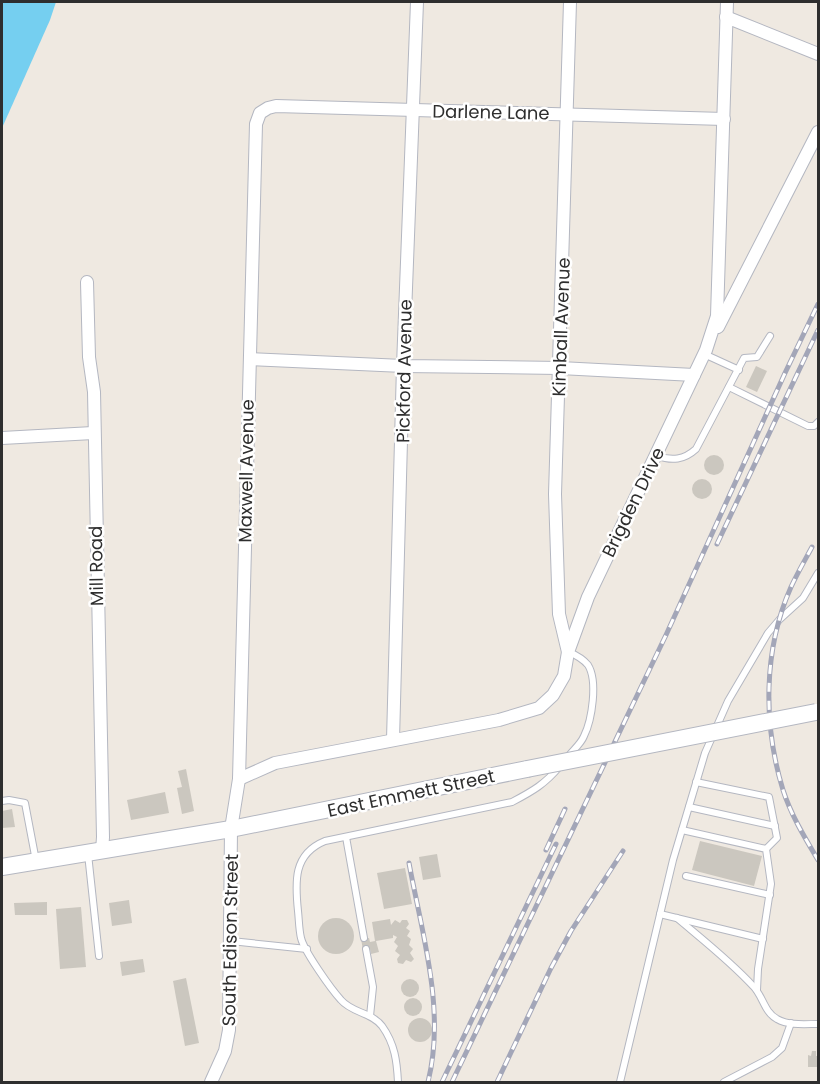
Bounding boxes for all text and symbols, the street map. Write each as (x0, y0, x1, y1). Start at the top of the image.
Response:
street label: Darlene Lane (432, 98, 550, 126)
street label: Kimball Avenue (546, 257, 576, 397)
street label: Pickford Avenue (390, 299, 418, 443)
street label: Maxwell Avenue (232, 399, 260, 543)
street label: Brigden Drive (596, 443, 670, 561)
street label: Mill Road (83, 526, 109, 606)
street label: East Emmett Street (325, 763, 497, 823)
street label: South Edison Street (216, 854, 244, 1026)

